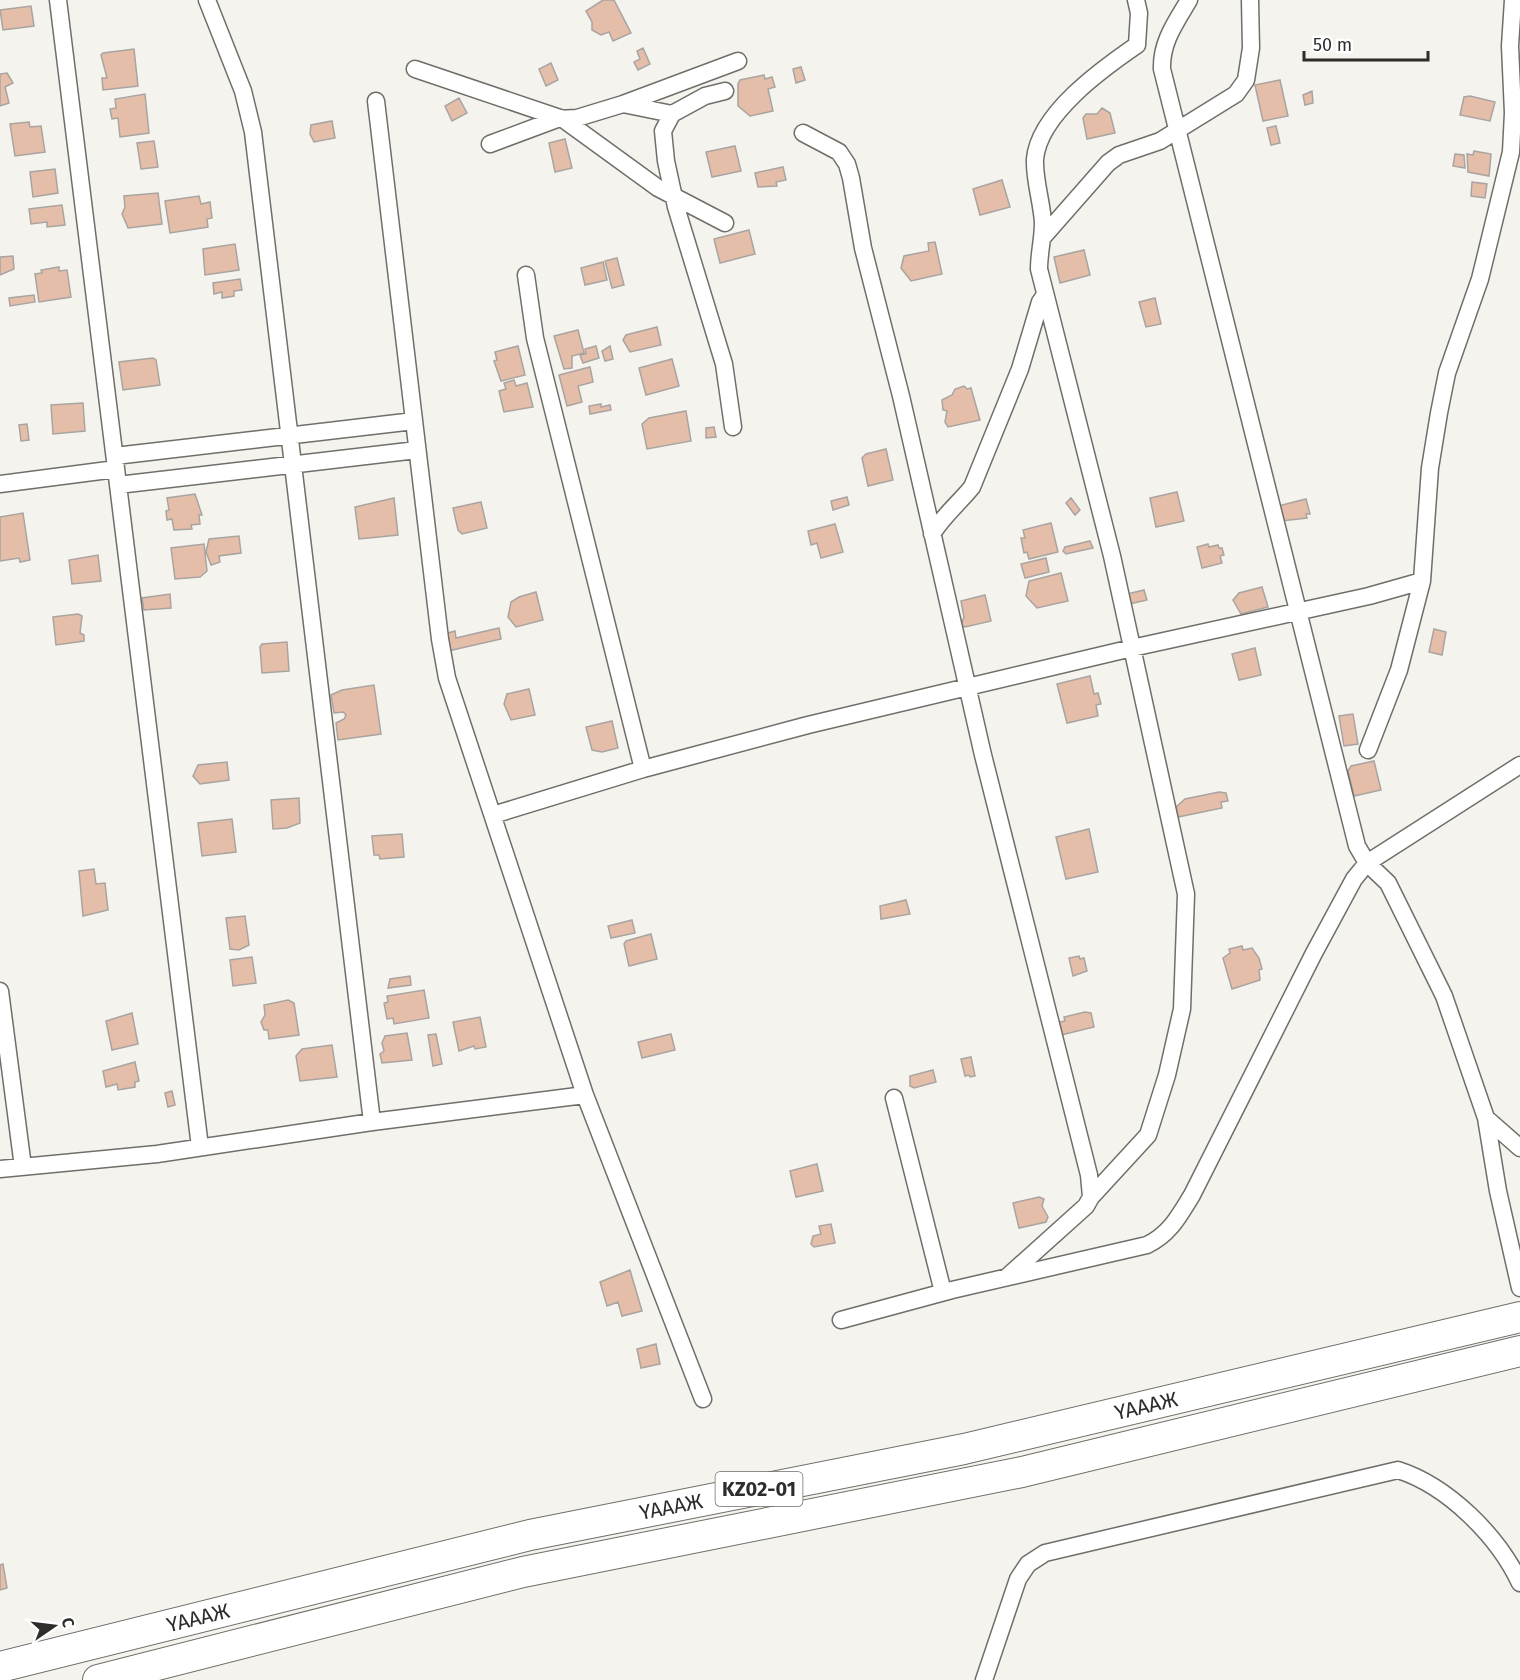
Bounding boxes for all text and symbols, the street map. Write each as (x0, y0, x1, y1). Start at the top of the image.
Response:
scale bar (1304, 24, 1428, 62)
text: 50 m (1313, 34, 1352, 56)
street label: ҮАААЖ (1112, 1386, 1181, 1426)
road number: KZ02-01 (716, 1472, 802, 1506)
street label: ҮАААЖ (637, 1488, 706, 1526)
north arrow (24, 1596, 84, 1656)
street label: ҮАААЖ (164, 1597, 233, 1638)
text: С (58, 1616, 79, 1630)

